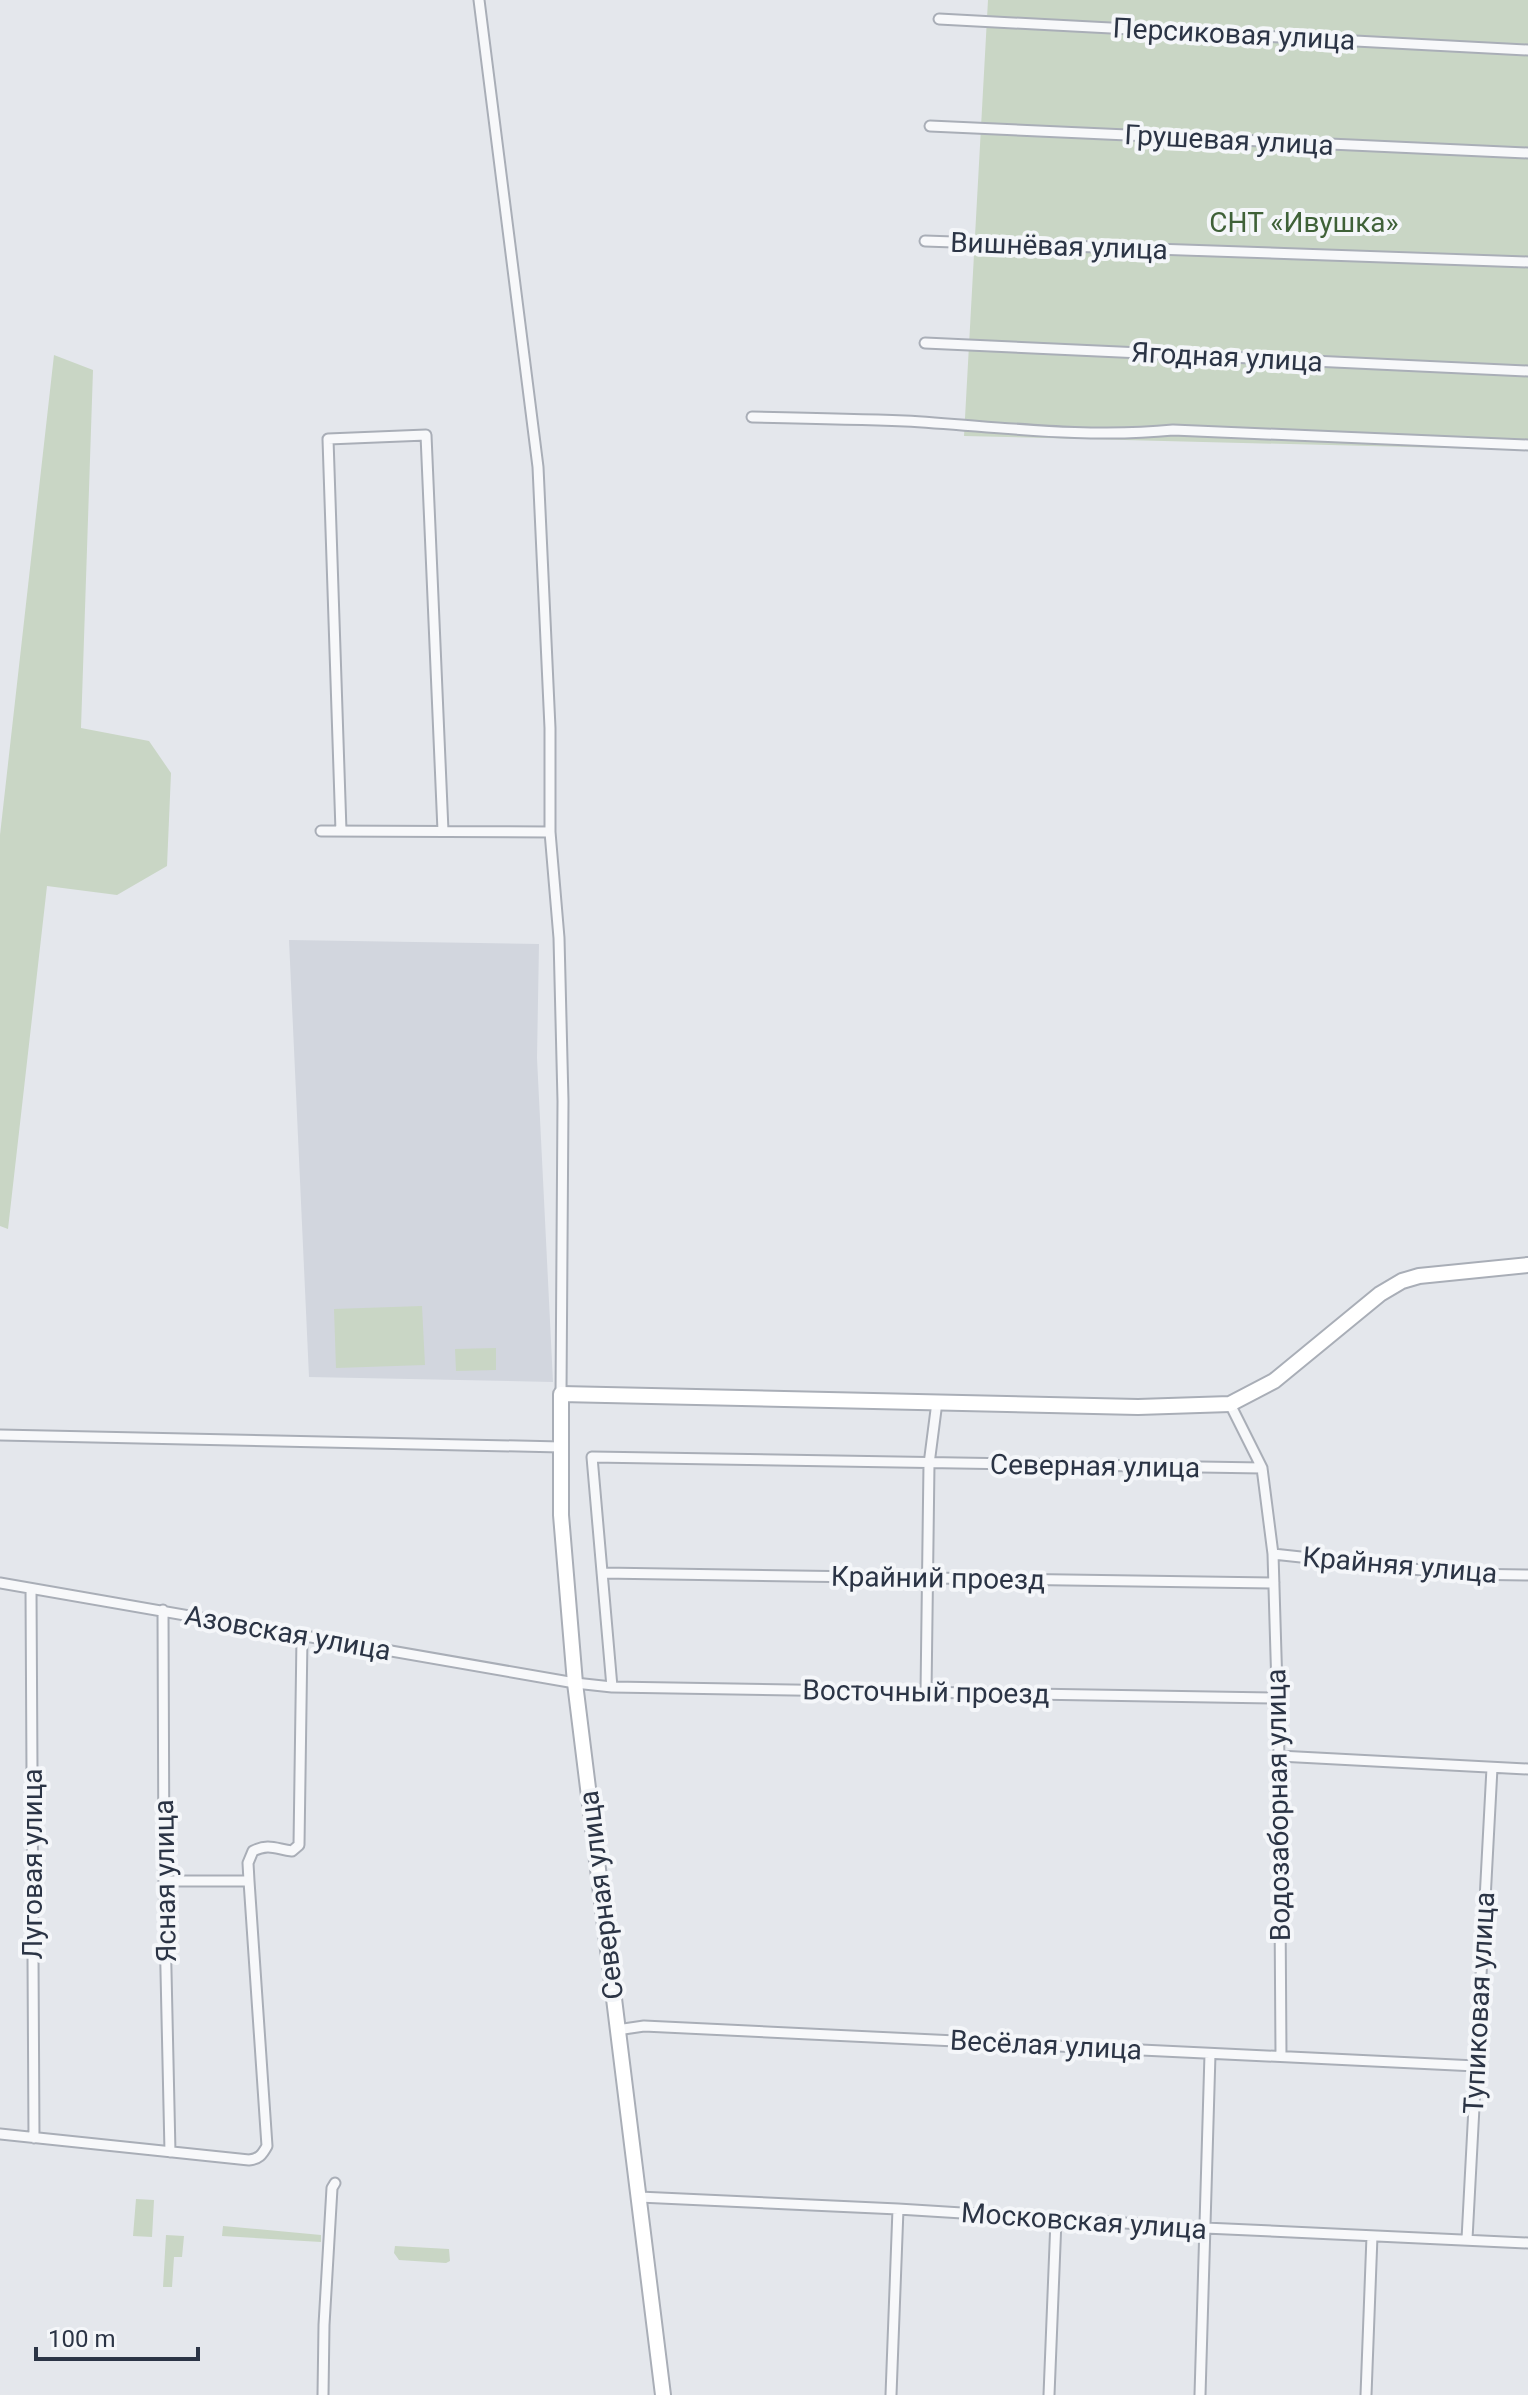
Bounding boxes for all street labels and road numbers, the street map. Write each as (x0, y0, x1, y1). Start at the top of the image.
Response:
street label: Персиковая улица (1112, 11, 1356, 57)
street label: Грушевая улица (1124, 118, 1334, 162)
street label: Вишнёвая улица (950, 226, 1168, 266)
street label: Ягодная улица (1130, 336, 1324, 378)
street label: Северная улица (990, 1448, 1200, 1484)
street label: Крайняя улица (1301, 1540, 1499, 1590)
street label: Крайний проезд (831, 1560, 1045, 1596)
street label: Азовская улица (182, 1599, 394, 1667)
street label: Водозаборная улица (1259, 1668, 1297, 1942)
street label: Восточный проезд (802, 1673, 1050, 1711)
street label: Луговая улица (16, 1769, 49, 1959)
street label: Северная улица (572, 1789, 630, 2001)
street label: Ясная улица (147, 1799, 183, 1963)
street label: Тупиковая улица (1457, 1891, 1501, 2115)
street label: Весёлая улица (949, 2023, 1143, 2067)
street label: Московская улица (960, 2196, 1208, 2246)

